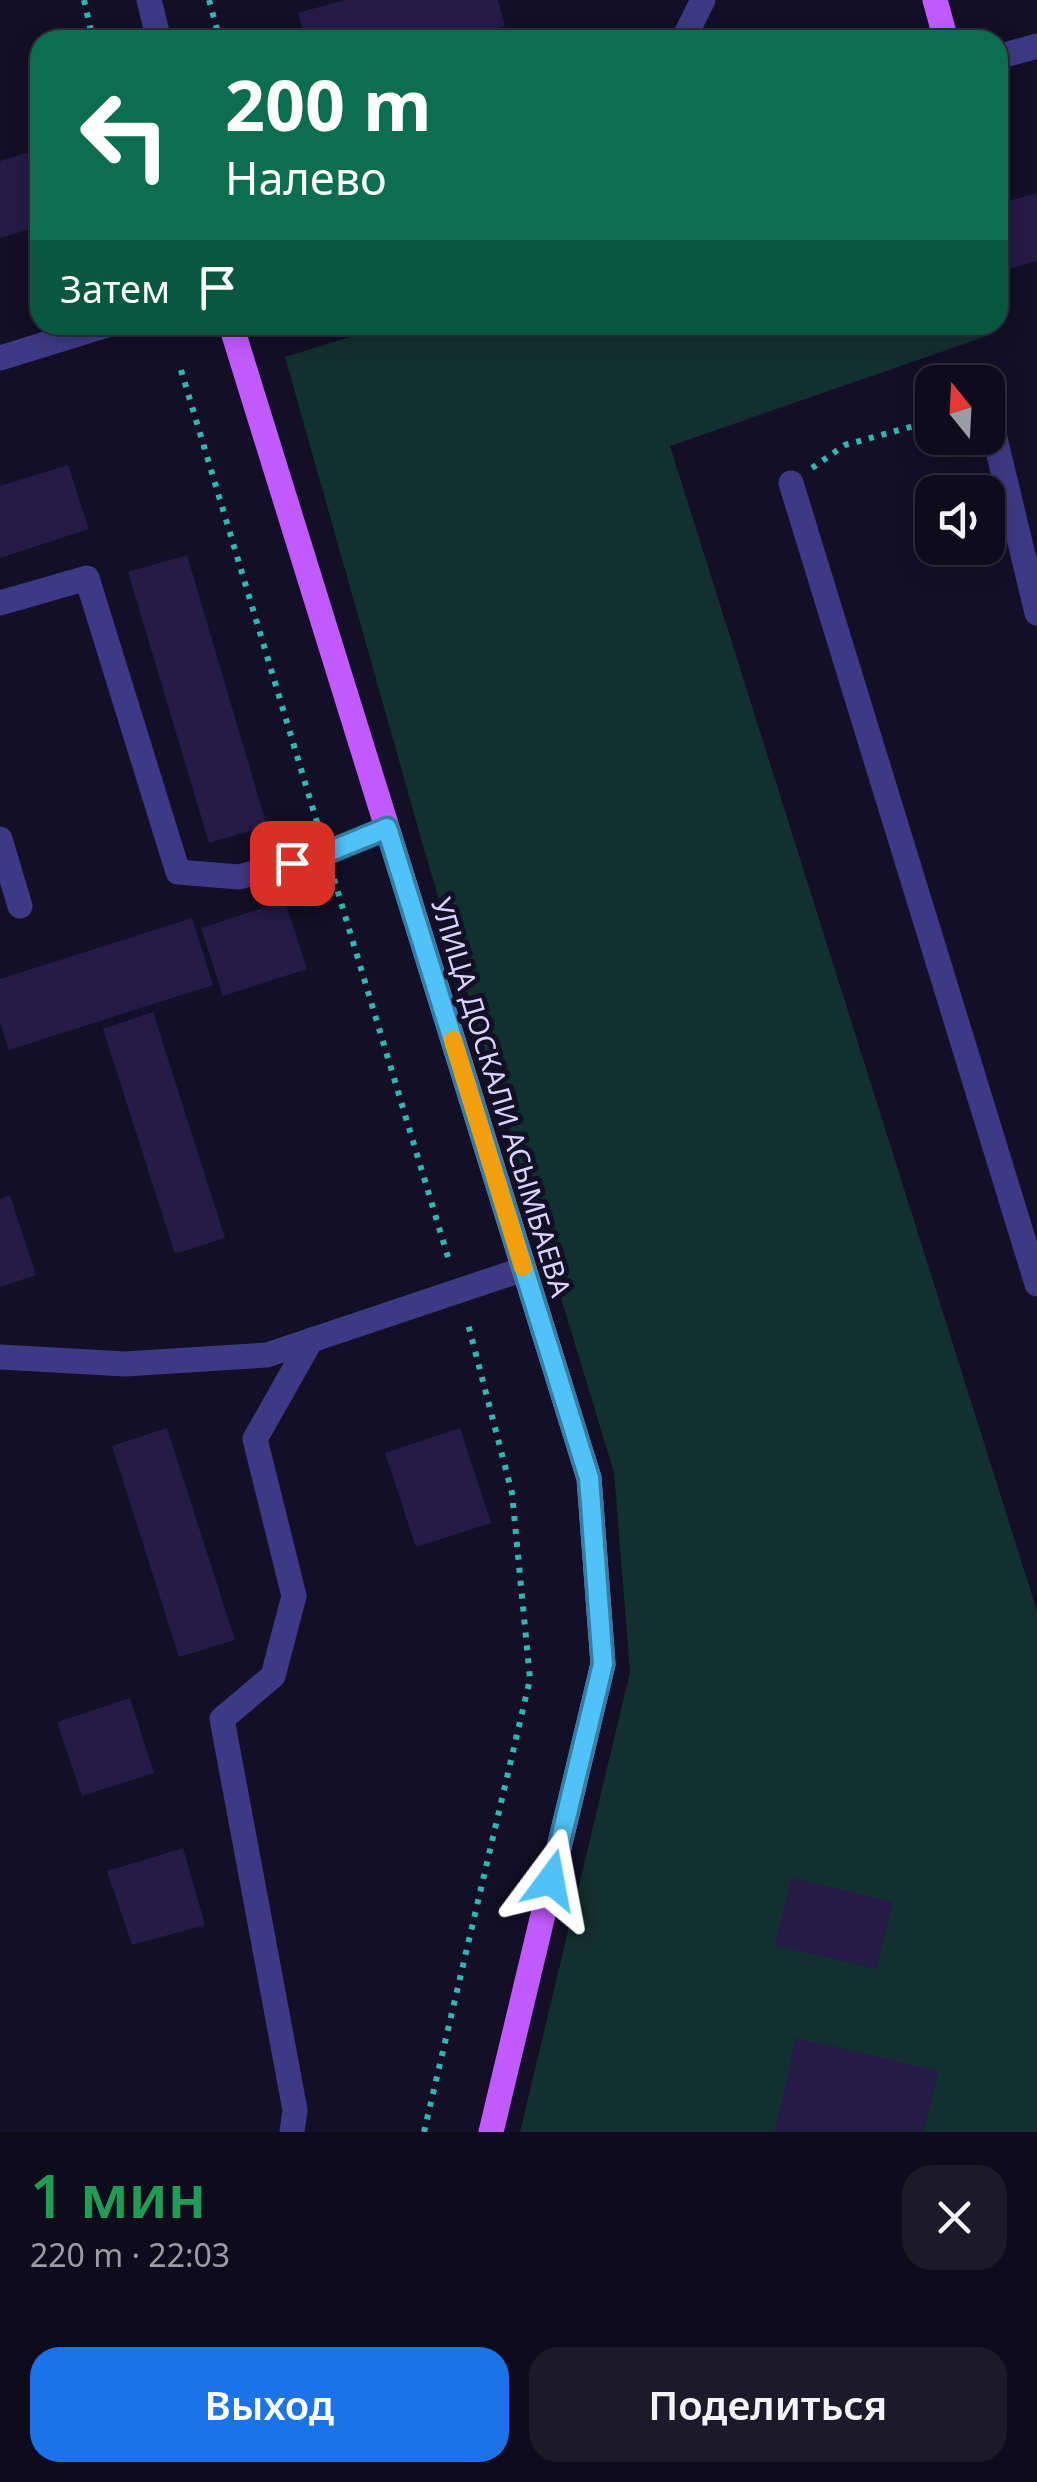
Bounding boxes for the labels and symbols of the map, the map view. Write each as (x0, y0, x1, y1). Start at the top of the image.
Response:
north arrow (915, 365, 1005, 455)
pin (250, 821, 335, 906)
street label: УЛИЦА ДОСКАЛИ АСЫМБАЕВА (423, 893, 581, 1301)
position arrow (499, 1828, 603, 1932)

